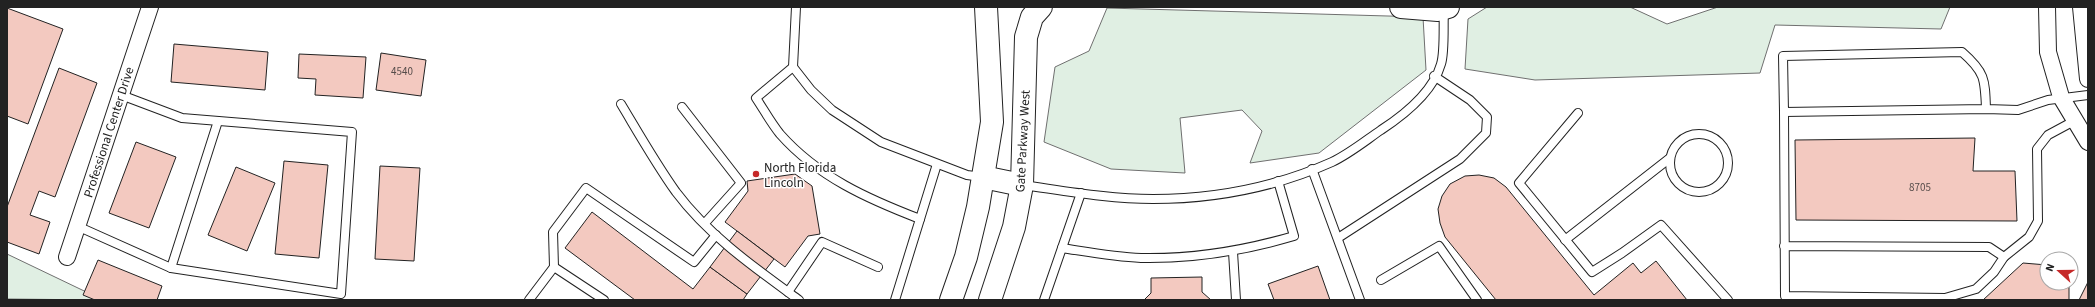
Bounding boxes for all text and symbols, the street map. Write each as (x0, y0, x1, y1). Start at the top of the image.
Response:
house number: 4540 (391, 64, 413, 79)
street label: Professional Center Drive (79, 65, 139, 200)
street label: Gate Parkway West (1011, 89, 1035, 193)
place label: North Florida Lincoln (764, 159, 836, 192)
marker: North Florida Lincoln (751, 169, 761, 179)
house number: 8705 (1909, 180, 1931, 195)
north arrow (2039, 251, 2079, 291)
text: N (2042, 261, 2058, 274)

